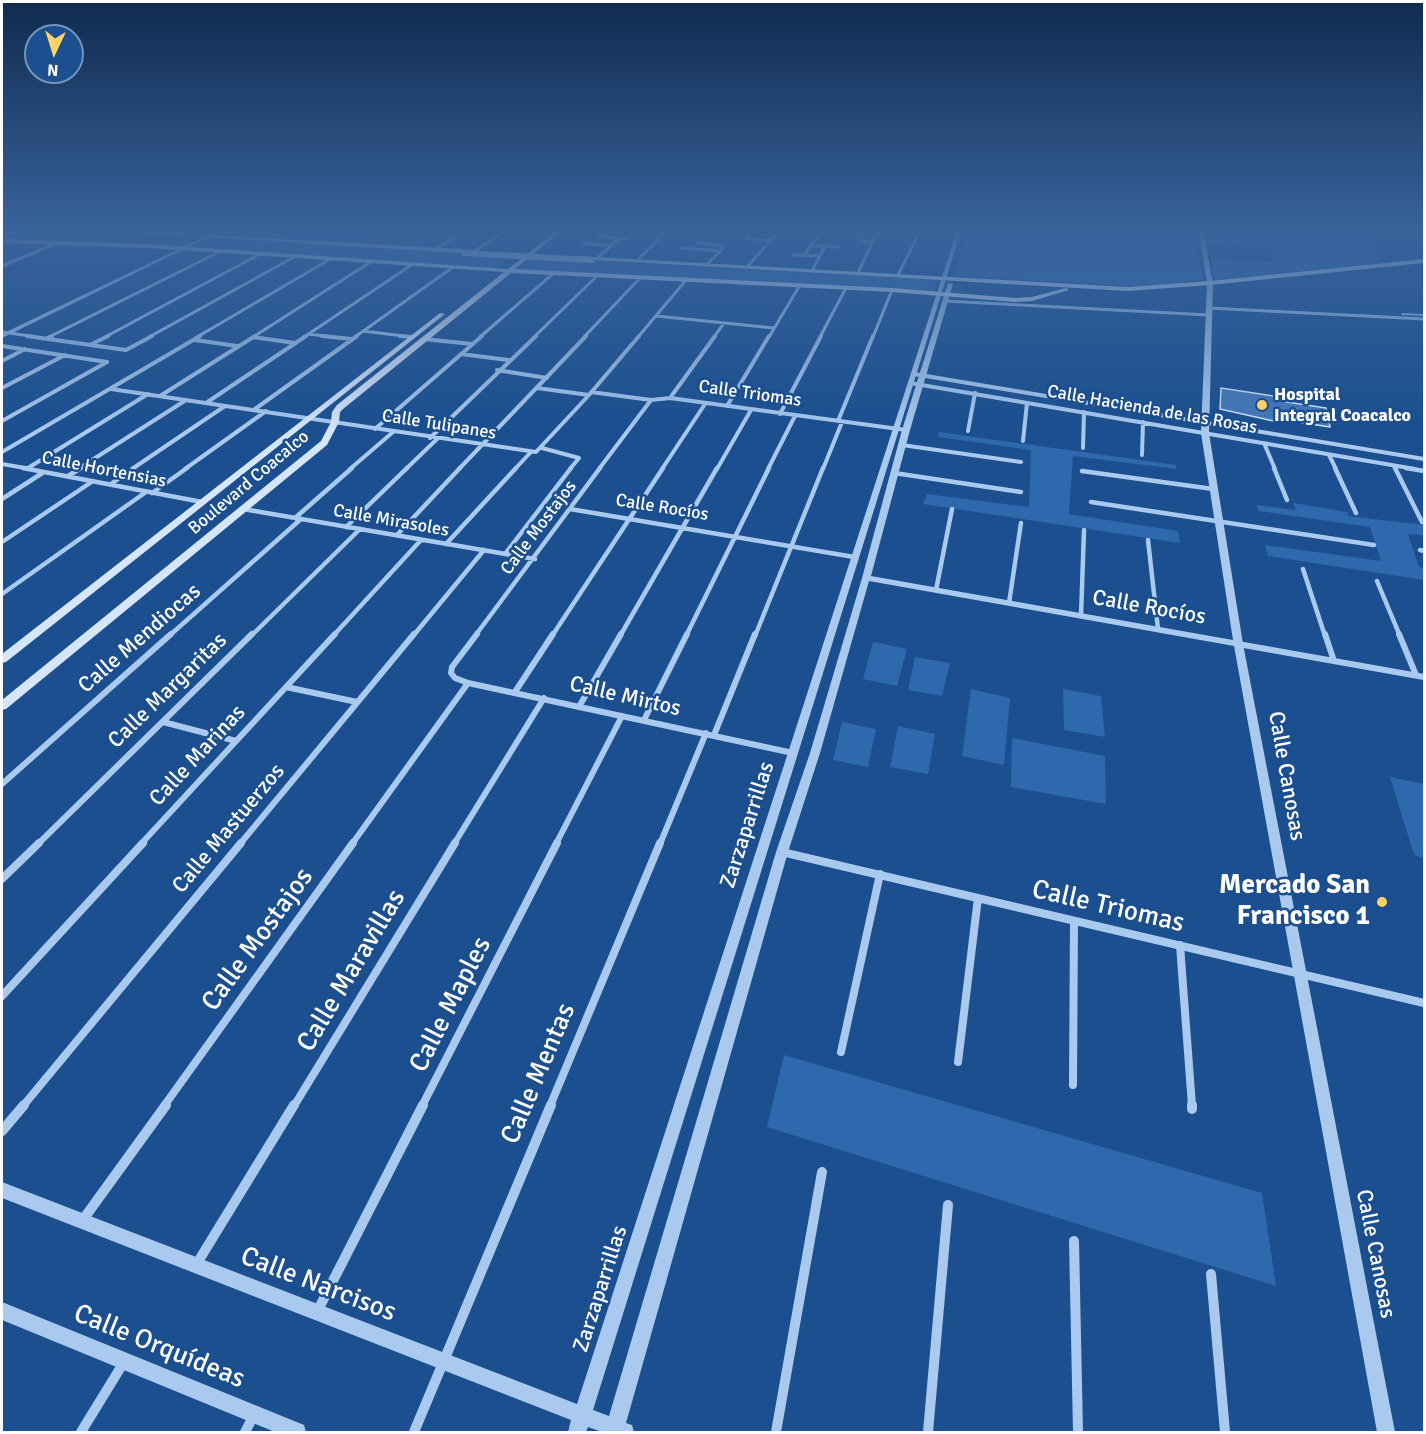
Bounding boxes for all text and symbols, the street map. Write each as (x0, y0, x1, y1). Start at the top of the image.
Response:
north arrow (24, 24, 84, 84)
text: N (47, 60, 59, 80)
street label: Calle Triomas (697, 376, 803, 412)
street label: Calle Hacienda de las Rosas (1045, 381, 1259, 439)
place label: Hospital Integral Coacalco (1274, 384, 1411, 426)
marker: Hospital Integral Coacalco (1255, 398, 1269, 412)
street label: Calle Tulipanes (380, 405, 498, 445)
street label: Boulevard Coacalco (184, 426, 314, 540)
street label: Calle Hortensias (40, 447, 168, 493)
street label: Calle Mostajos (497, 477, 581, 579)
street label: Calle Rocíos (614, 490, 710, 526)
street label: Calle Mirasoles (331, 500, 451, 542)
street label: Calle Mendiocas (73, 579, 207, 699)
street label: Calle Rocíos (1090, 585, 1208, 631)
street label: Calle Margaritas (103, 628, 233, 754)
street label: Calle Mirtos (567, 671, 683, 723)
street label: Calle Marinas (144, 700, 252, 812)
street label: Calle Canosas (1262, 709, 1310, 843)
street label: Calle Mastuerzos (167, 759, 291, 899)
street label: Zarzaparrillas (715, 759, 781, 891)
street label: Calle Mostajos (195, 862, 321, 1018)
place label: Mercado San Francisco 1 (1219, 870, 1370, 933)
street label: Calle Triomas (1029, 874, 1187, 940)
street label: Calle Maravillas (291, 884, 413, 1058)
marker: Mercado San Francisco 1 (1375, 895, 1389, 909)
street label: Calle Maples (403, 932, 499, 1078)
street label: Calle Mentas (495, 999, 583, 1149)
street label: Calle Canosas (1350, 1187, 1400, 1321)
street label: Zarzaparrillas (568, 1223, 634, 1355)
street label: Calle Narcisos (236, 1240, 400, 1330)
street label: Calle Orquídeas (69, 1298, 249, 1396)

